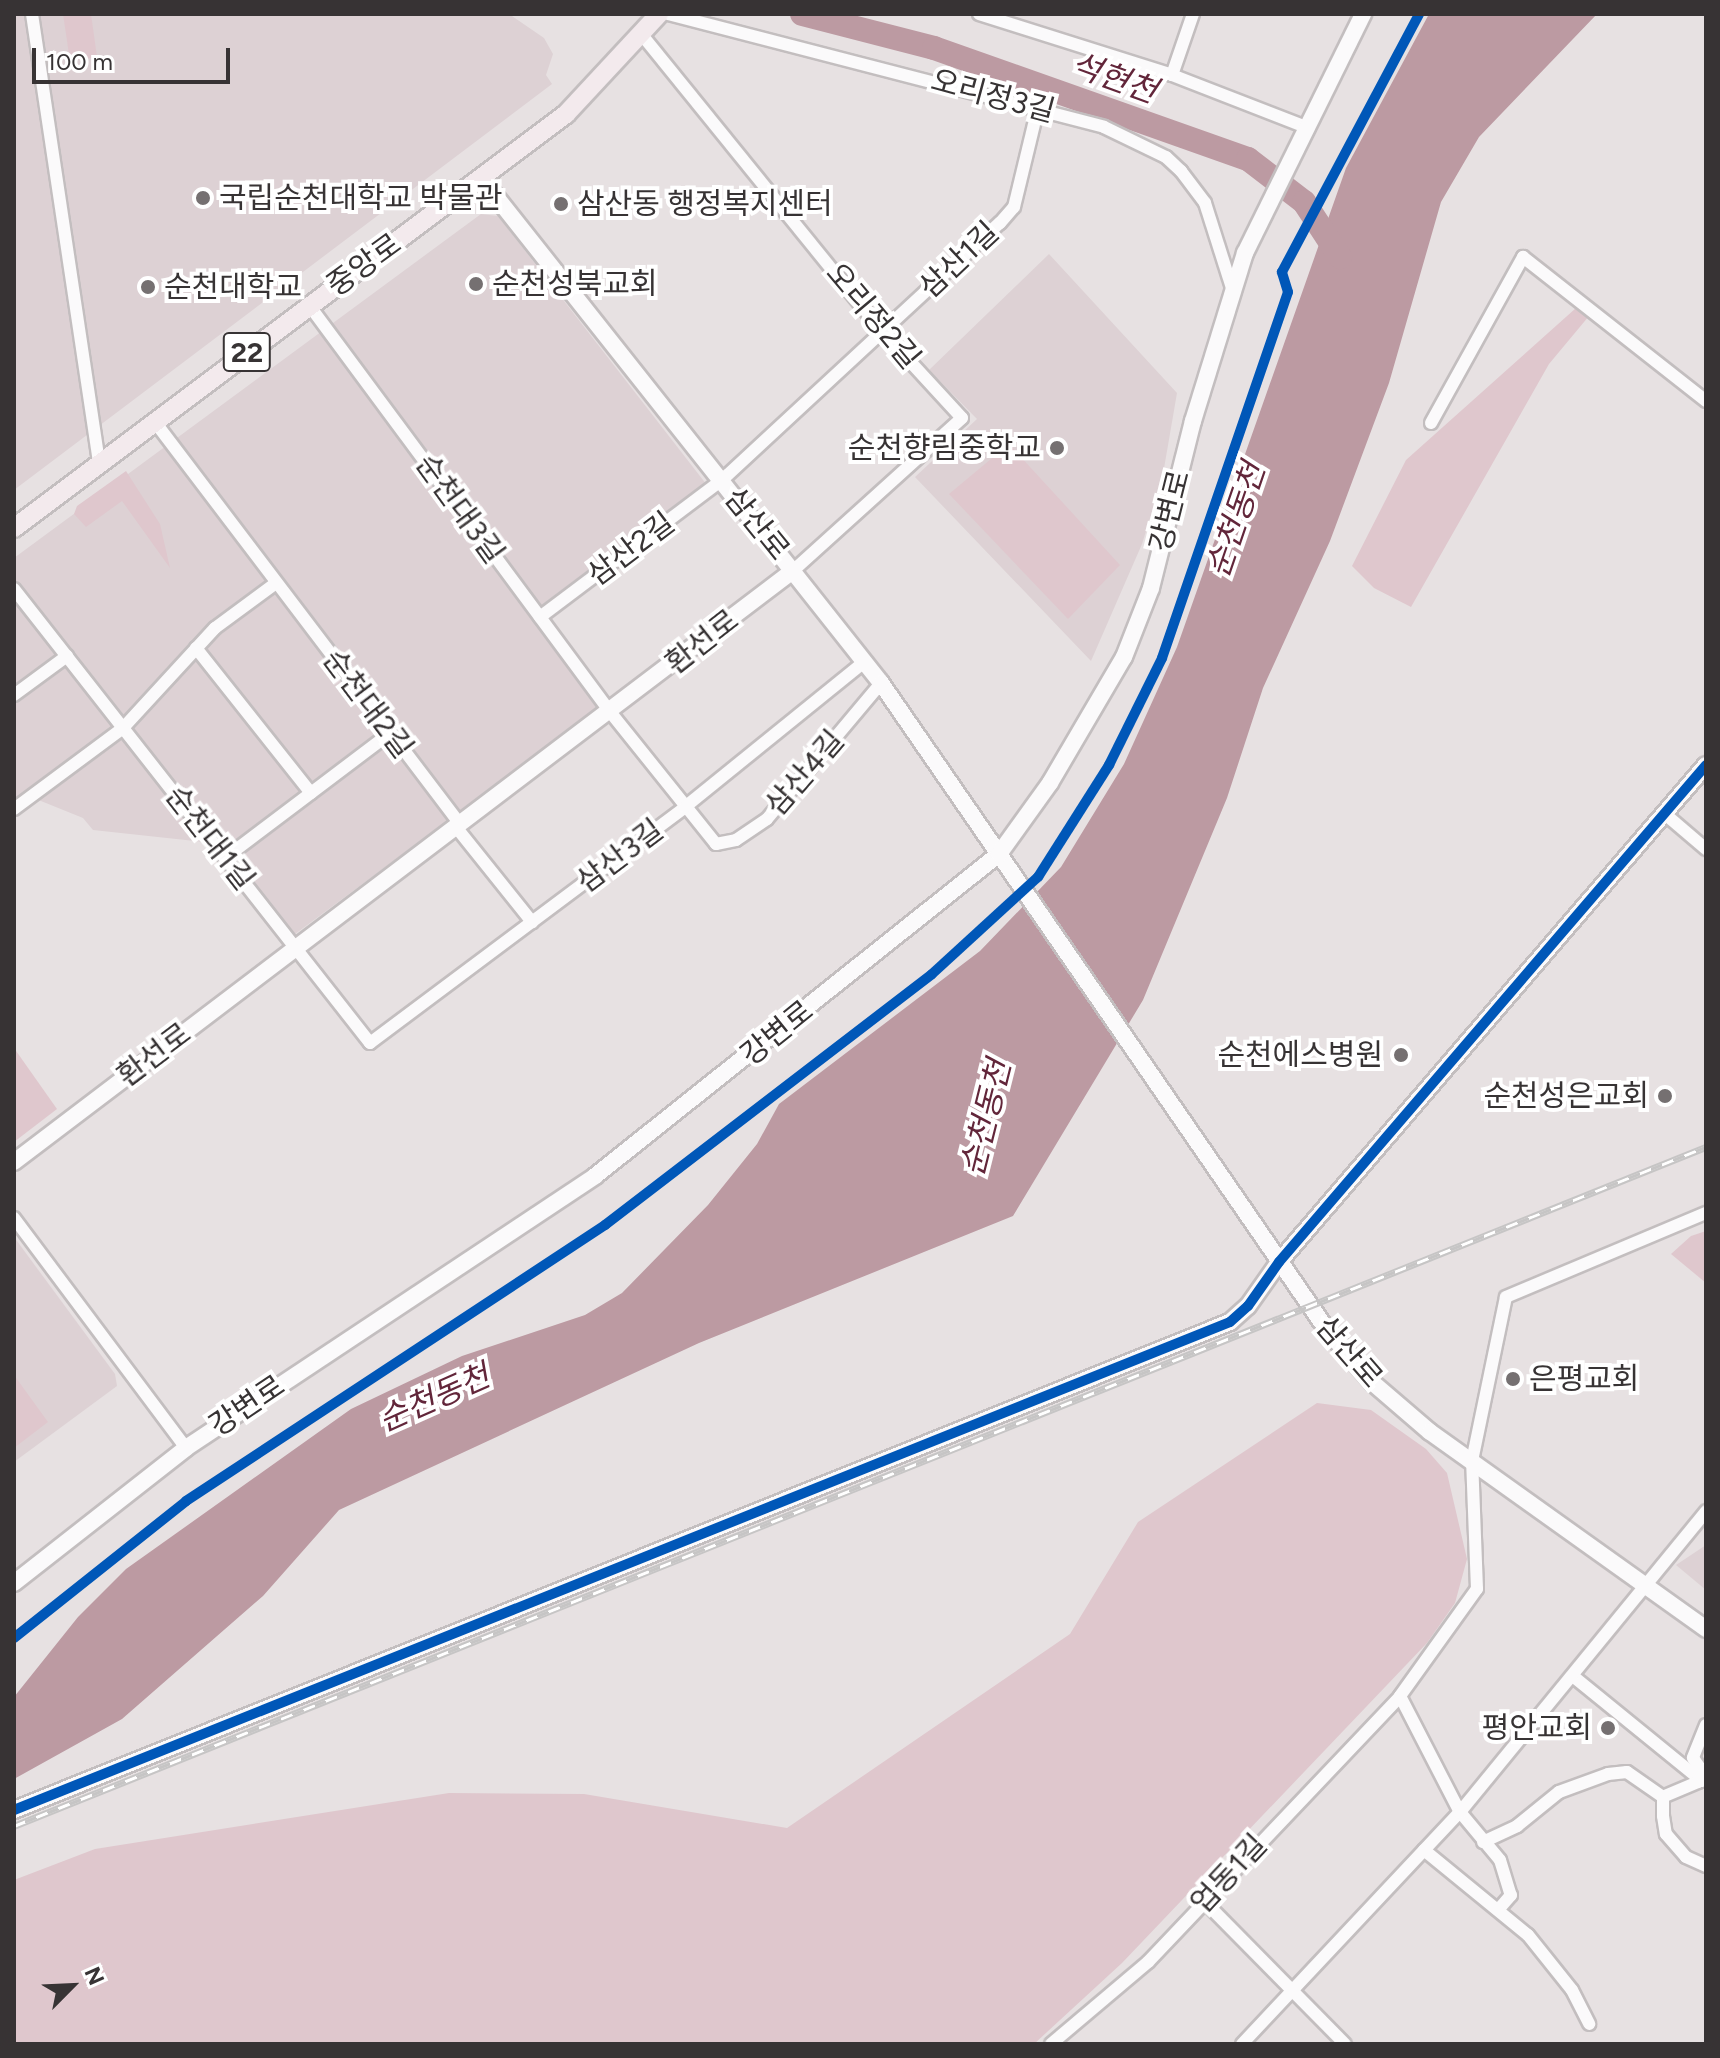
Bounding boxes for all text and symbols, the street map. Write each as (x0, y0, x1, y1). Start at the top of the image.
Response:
scale bar (36, 32, 234, 82)
water label: 석현천 (1066, 45, 1162, 111)
text: 100 m (46, 47, 113, 76)
street label: 오리정3길 (927, 62, 1059, 130)
place label: 국립순천대학교 박물관 (219, 180, 502, 216)
place label: 삼산동 행정복지센터 (577, 186, 833, 222)
marker: 국립순천대학교 박물관 (194, 189, 212, 207)
marker: 삼산동 행정복지센터 (552, 195, 570, 213)
street label: 삼산1길 (912, 214, 1006, 306)
street label: 중앙로 (320, 226, 408, 304)
street label: 오리정2길 (818, 256, 928, 376)
place label: 순천성북교회 (492, 266, 658, 302)
place label: 순천대학교 (164, 269, 302, 305)
marker: 순천성북교회 (467, 275, 485, 293)
marker: 순천대학교 (139, 278, 157, 296)
road number: 22 (221, 328, 273, 376)
place label: 순천향림중학교 (848, 430, 1041, 466)
marker: 순천향림중학교 (1048, 439, 1066, 457)
street label: 순천대3길 (408, 447, 512, 571)
water label: 순천동천 (1199, 458, 1273, 582)
street label: 강변로 (1143, 466, 1197, 556)
street label: 삼산로 (717, 480, 797, 568)
street label: 삼산2길 (580, 505, 682, 593)
street label: 환선로 (658, 602, 746, 682)
street label: 순천대2길 (315, 642, 421, 766)
street label: 삼산4길 (758, 723, 852, 823)
street label: 순천대1길 (158, 779, 262, 897)
street label: 삼산3길 (570, 812, 670, 900)
street label: 강변로 (733, 993, 821, 1073)
street label: 환선로 (110, 1016, 198, 1094)
place label: 순천에스병원 (1217, 1037, 1383, 1073)
marker: 순천에스병원 (1390, 1044, 1412, 1066)
water label: 순천동천 (953, 1056, 1019, 1180)
place label: 순천성은교회 (1483, 1078, 1649, 1114)
marker: 순천성은교회 (1656, 1087, 1674, 1105)
street label: 삼산로 (1308, 1309, 1390, 1395)
water label: 순천동천 (372, 1357, 496, 1439)
place label: 은평교회 (1529, 1361, 1639, 1397)
street label: 강변로 (203, 1368, 291, 1444)
marker: 은평교회 (1504, 1370, 1522, 1388)
place label: 평안교회 (1482, 1710, 1592, 1746)
marker: 평안교회 (1599, 1719, 1617, 1737)
street label: 업동1길 (1183, 1827, 1275, 1921)
north arrow (32, 1946, 112, 2026)
text: N (79, 1963, 110, 1989)

